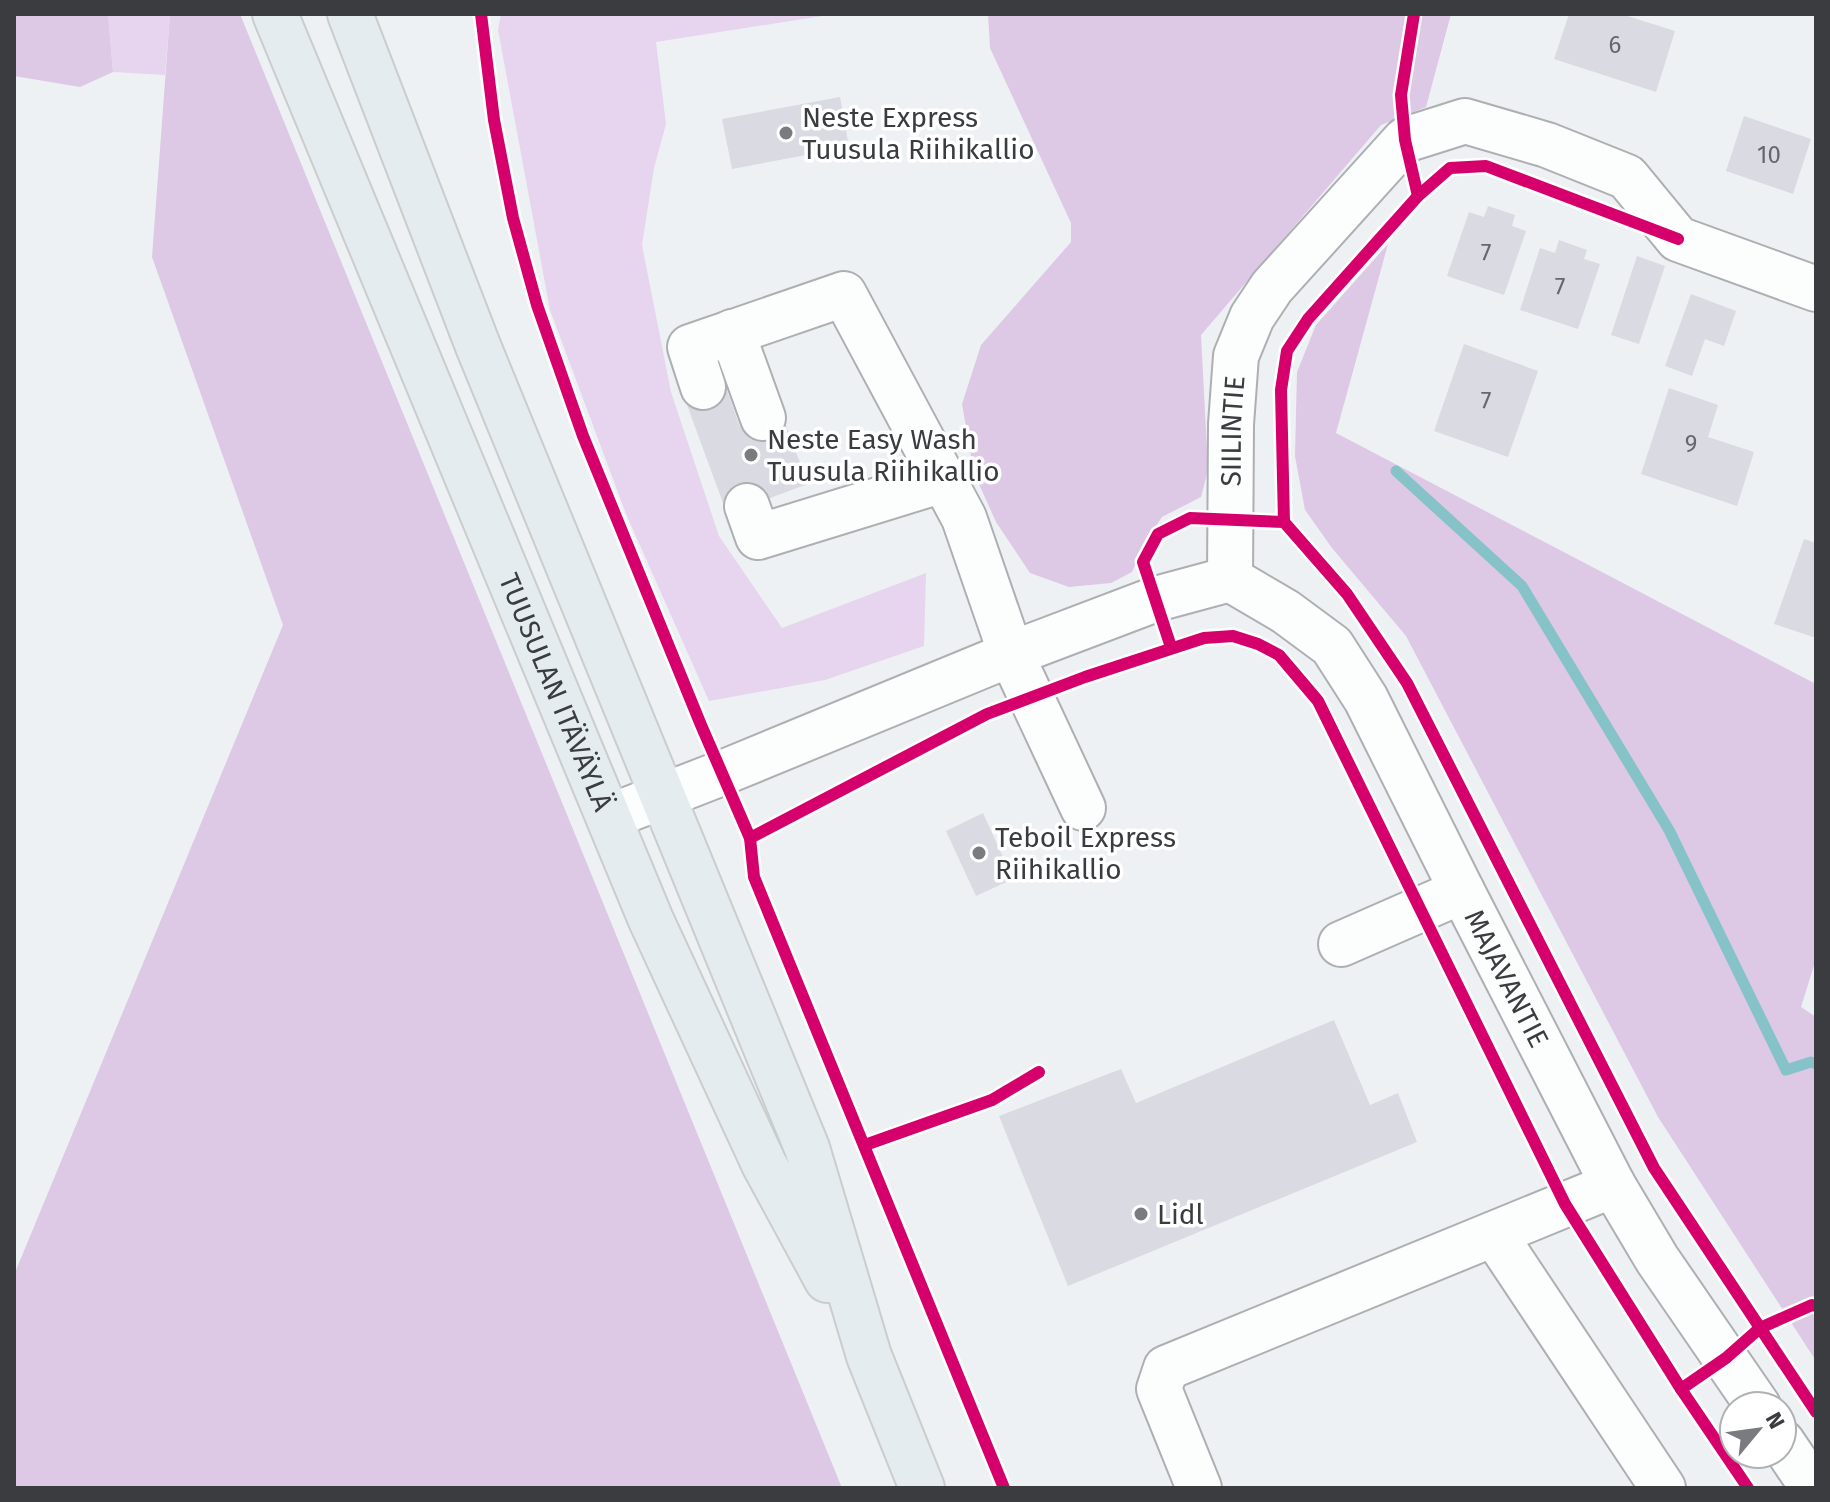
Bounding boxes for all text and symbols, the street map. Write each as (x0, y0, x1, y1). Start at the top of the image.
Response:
house number: 6 (1609, 31, 1621, 59)
place label: Neste Express Tuusula Riihikallio (802, 101, 1035, 166)
marker: Neste Express Tuusula Riihikallio (777, 124, 795, 142)
house number: 10 (1757, 141, 1781, 169)
house number: 7 (1481, 239, 1491, 267)
house number: 7 (1555, 273, 1565, 301)
street label: SIILINTIE (1214, 375, 1252, 487)
house number: 7 (1481, 387, 1491, 415)
place label: Neste Easy Wash Tuusula Riihikallio (767, 423, 1000, 488)
house number: 9 (1685, 430, 1697, 458)
marker: Neste Easy Wash Tuusula Riihikallio (742, 446, 760, 464)
street label: TUUSULAN ITÄVÄYLÄ (492, 568, 620, 816)
place label: Teboil Express Riihikallio (995, 821, 1176, 886)
marker: Teboil Express Riihikallio (970, 844, 988, 862)
street label: MAJAVANTIE (1457, 904, 1555, 1053)
place label: Lidl (1157, 1198, 1204, 1231)
marker: Lidl (1132, 1205, 1150, 1223)
north arrow (1718, 1390, 1798, 1470)
text: N (1760, 1408, 1790, 1433)

